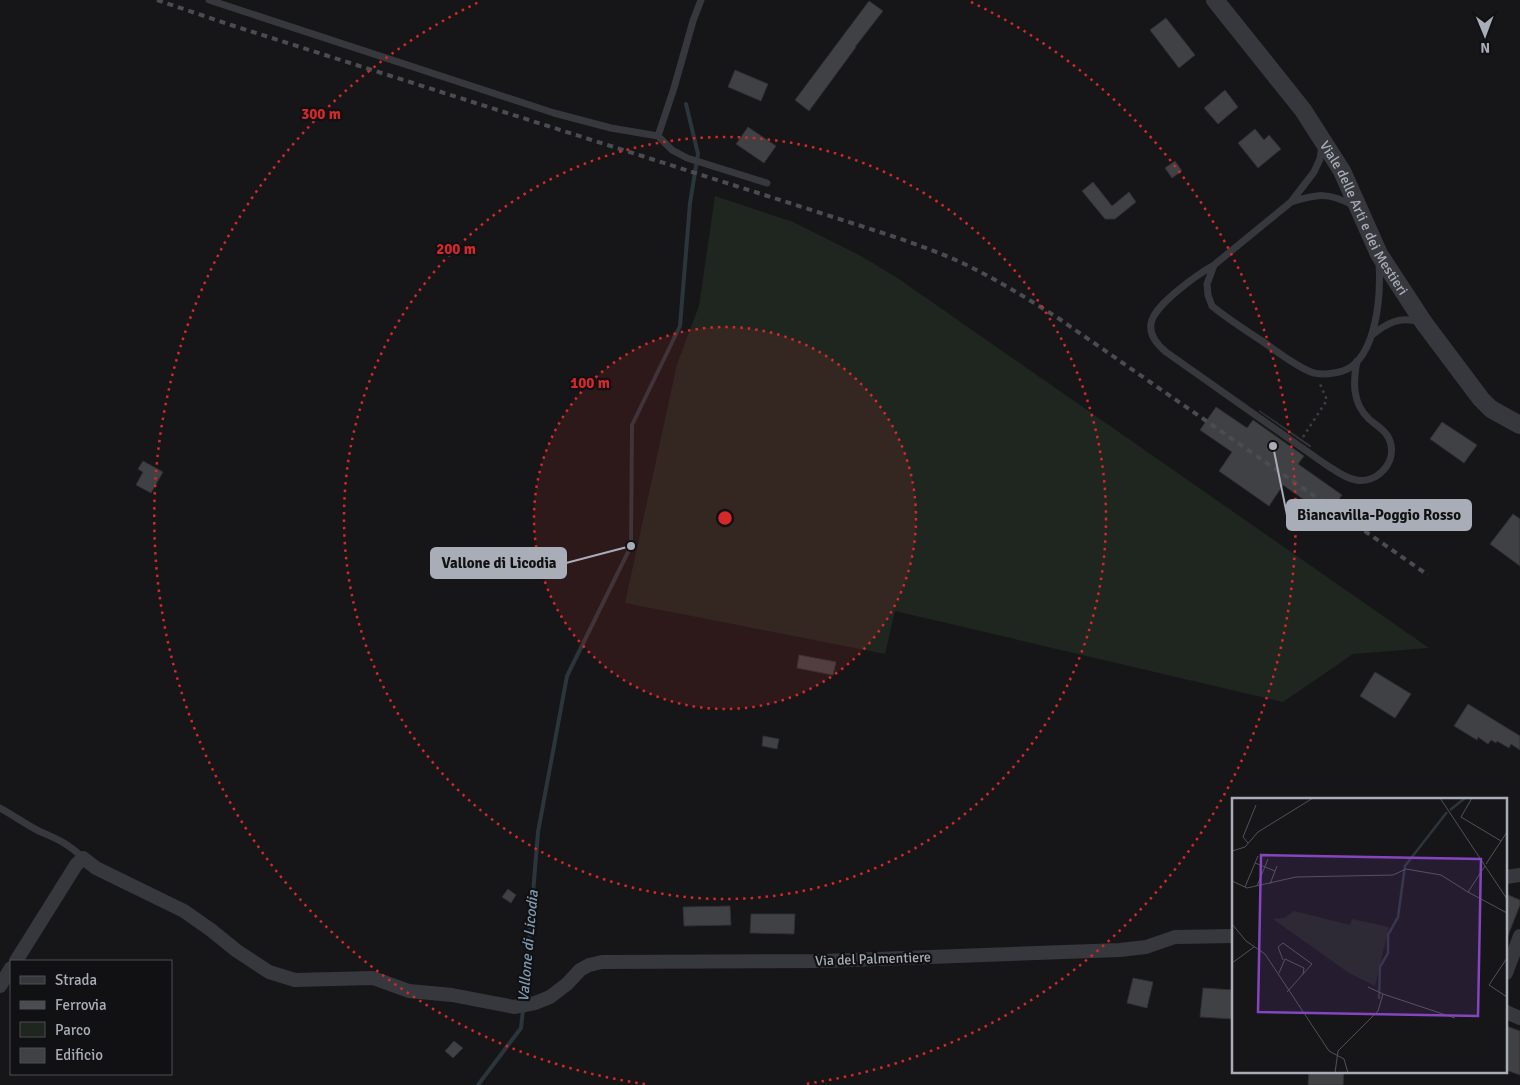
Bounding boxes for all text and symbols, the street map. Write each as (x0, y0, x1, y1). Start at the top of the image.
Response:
north arrow (1460, 10, 1510, 60)
text: N (1480, 39, 1490, 56)
text: 300 m (301, 105, 341, 123)
street label: Viale delle Arti e dei Mestieri (1316, 137, 1412, 298)
text: 200 m (436, 240, 476, 258)
text: 100 m (570, 374, 610, 392)
callout: Biancavilla-Poggio Rosso (1287, 500, 1471, 530)
text: Biancavilla-Poggio Rosso (1297, 506, 1461, 524)
centre of rings (716, 509, 734, 527)
callout: Vallone di Licodia (431, 548, 566, 578)
text: Vallone di Licodia (441, 554, 557, 572)
inset map (1232, 798, 1508, 1072)
water label: Vallone di Licodia (514, 889, 542, 1003)
street label: Via del Palmentiere (815, 948, 931, 970)
legend (10, 960, 172, 1075)
text: Strada (55, 971, 97, 989)
text: Ferrovia (55, 996, 107, 1014)
text: Parco (55, 1021, 91, 1039)
text: Edificio (55, 1046, 103, 1064)

